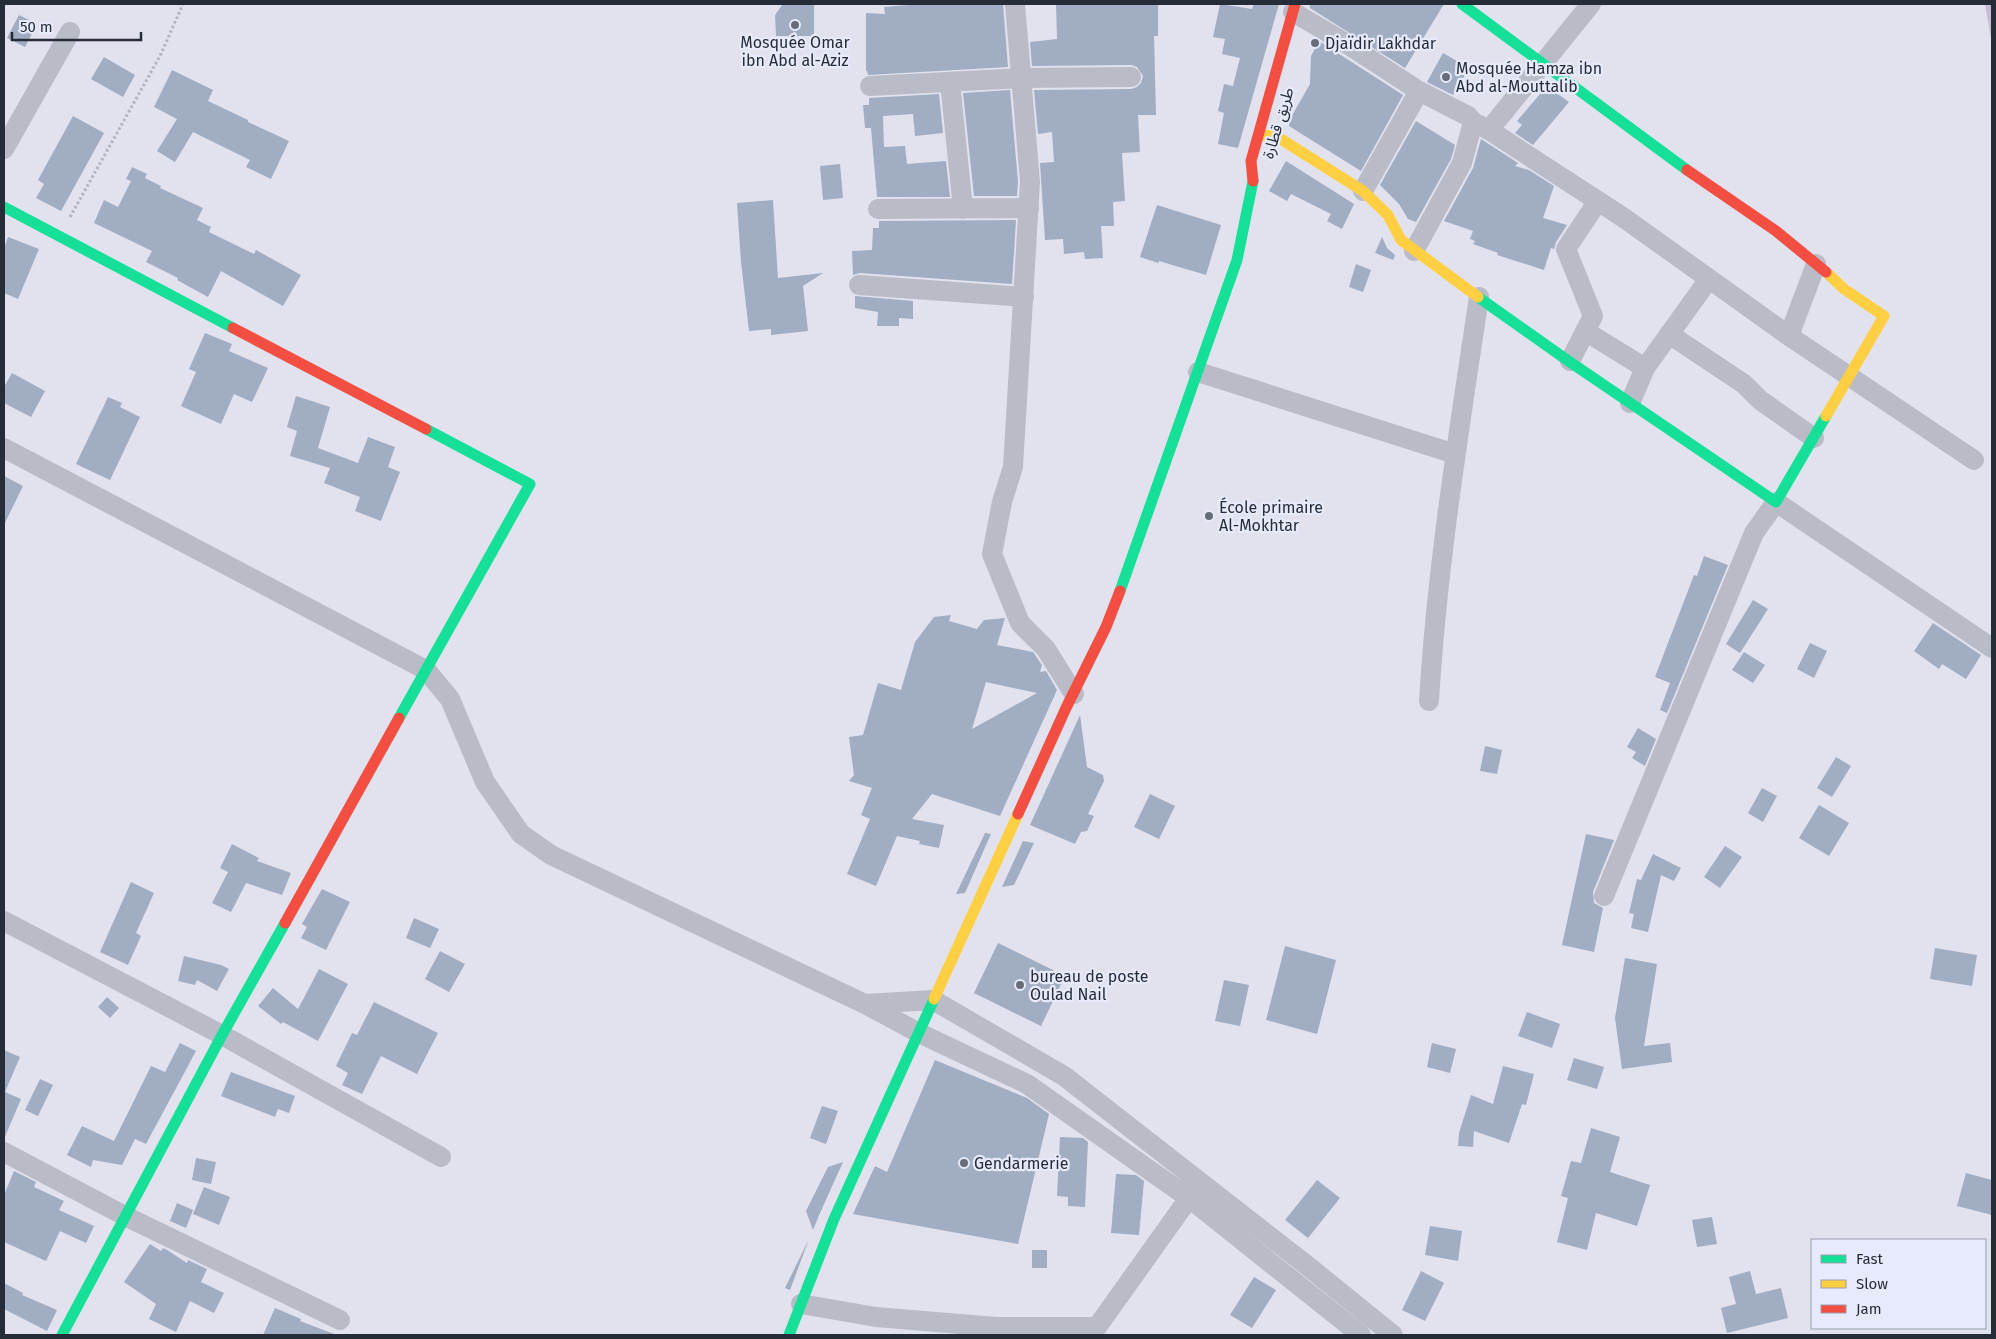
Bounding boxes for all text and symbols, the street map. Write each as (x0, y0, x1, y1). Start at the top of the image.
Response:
scale bar (12, 10, 141, 42)
text: 50 m (20, 18, 53, 36)
marker: Mosquée Omar ibn Abd al-Aziz (789, 19, 801, 31)
place label: Mosquée Omar ibn Abd al-Aziz (740, 33, 851, 70)
place label: Djaïdir Lakhdar (1325, 34, 1437, 53)
marker: Djaïdir Lakhdar (1309, 37, 1321, 49)
place label: Mosquée Hamza ibn Abd al-Mouttalib (1456, 59, 1602, 96)
marker: Mosquée Hamza ibn Abd al-Mouttalib (1440, 71, 1452, 83)
street label: طريق قطارة (1258, 85, 1299, 161)
place label: École primaire Al-Mokhtar (1219, 497, 1323, 535)
marker: École primaire Al-Mokhtar (1203, 510, 1215, 522)
place label: bureau de poste Oulad Nail (1030, 967, 1148, 1004)
marker: bureau de poste Oulad Nail (1014, 979, 1026, 991)
place label: Gendarmerie (974, 1154, 1068, 1173)
marker: Gendarmerie (958, 1157, 970, 1169)
legend (1811, 1239, 1986, 1329)
text: Fast (1856, 1250, 1883, 1268)
text: Slow (1856, 1275, 1888, 1293)
text: Jam (1856, 1300, 1882, 1318)

